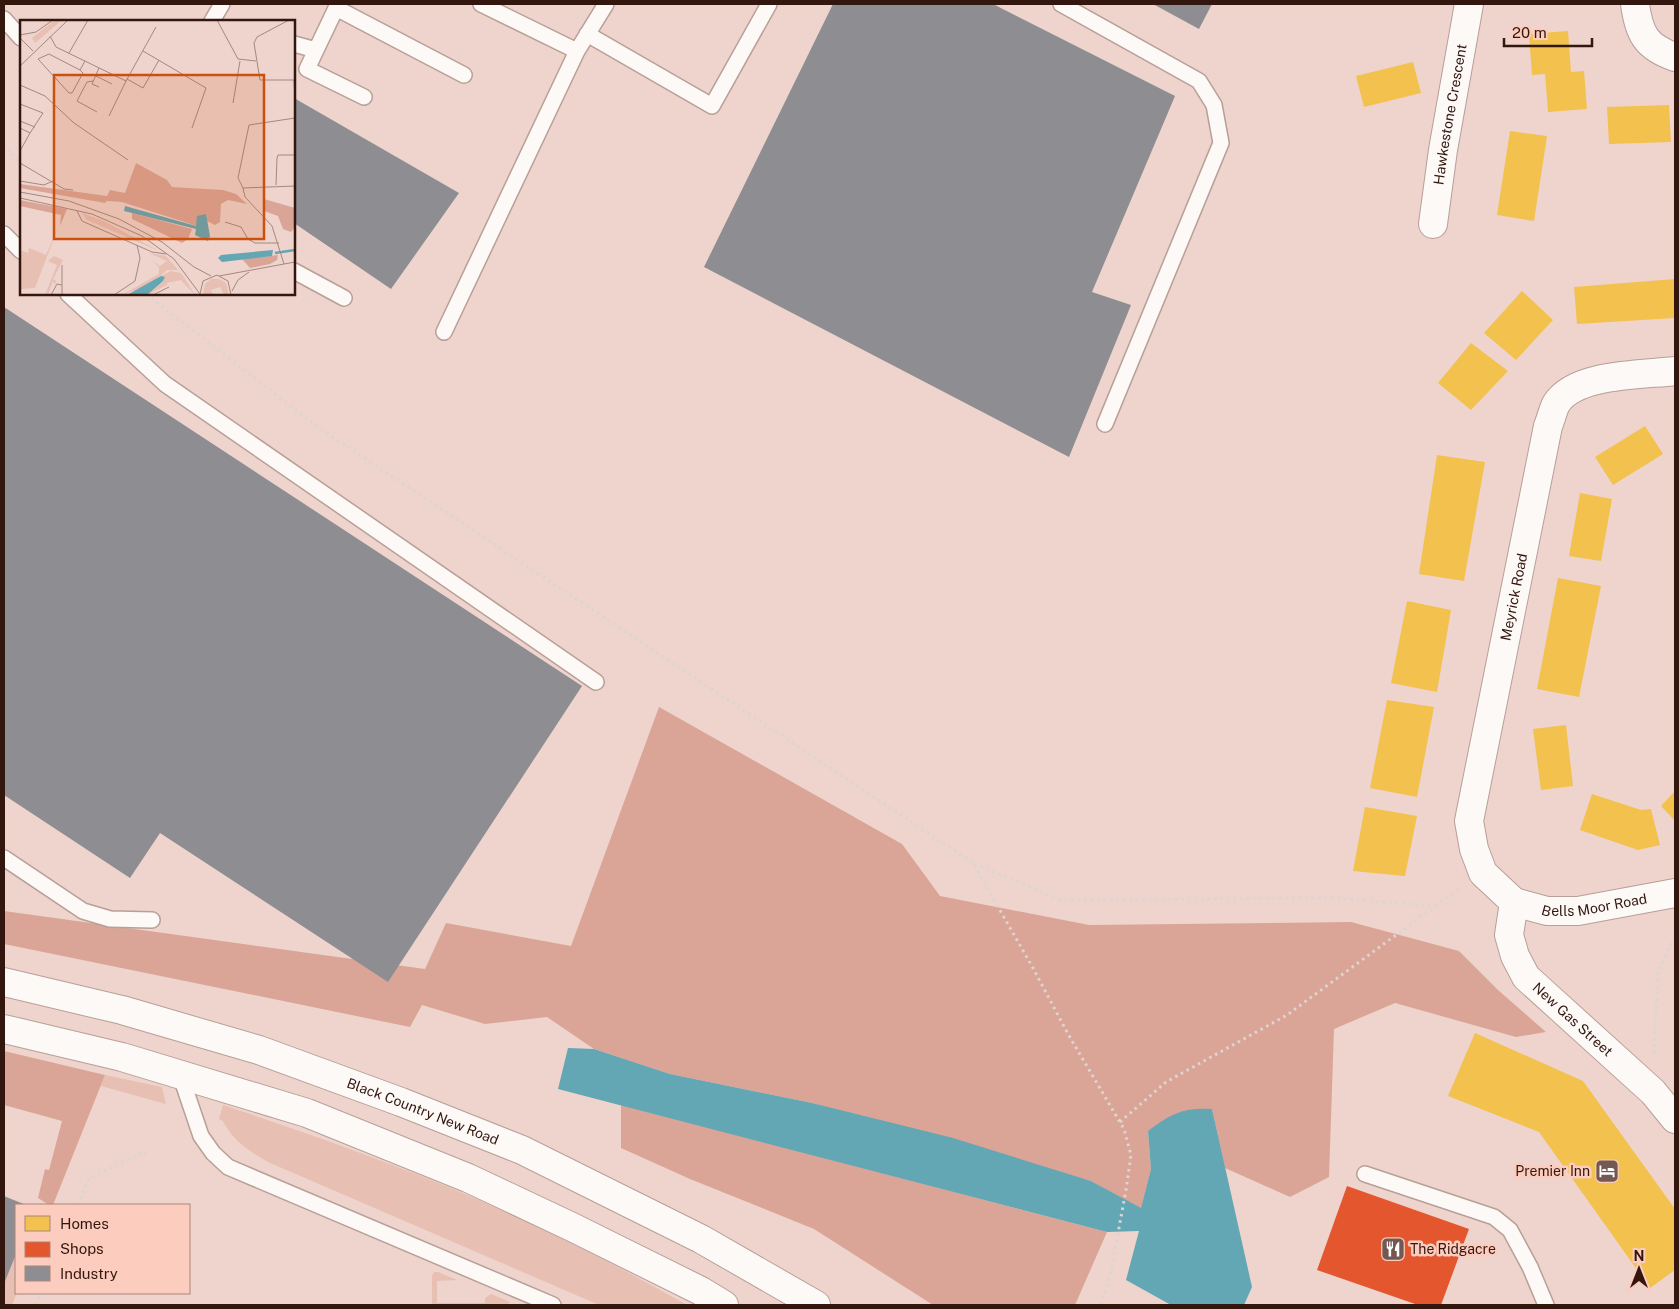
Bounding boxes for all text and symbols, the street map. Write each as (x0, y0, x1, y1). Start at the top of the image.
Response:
scale bar (1504, 15, 1592, 47)
inset map (20, 20, 295, 295)
text: 20 m (1512, 24, 1547, 41)
street label: Hawkestone Crescent (1430, 43, 1470, 186)
street label: Meyrick Road (1497, 552, 1530, 642)
street label: Bells Moor Road (1540, 890, 1648, 920)
street label: New Gas Street (1530, 979, 1616, 1059)
street label: Black Country New Road (345, 1075, 501, 1148)
hotel icon: Premier Inn (1594, 1158, 1620, 1184)
place label: Premier Inn (1515, 1163, 1590, 1179)
legend (15, 1204, 190, 1294)
text: Homes (60, 1215, 109, 1232)
restaurant icon: The Ridgacre (1380, 1236, 1406, 1262)
text: Shops (60, 1240, 104, 1257)
place label: The Ridgacre (1410, 1241, 1496, 1257)
north arrow (1614, 1244, 1664, 1294)
text: N (1634, 1248, 1644, 1264)
text: Industry (60, 1265, 118, 1282)

